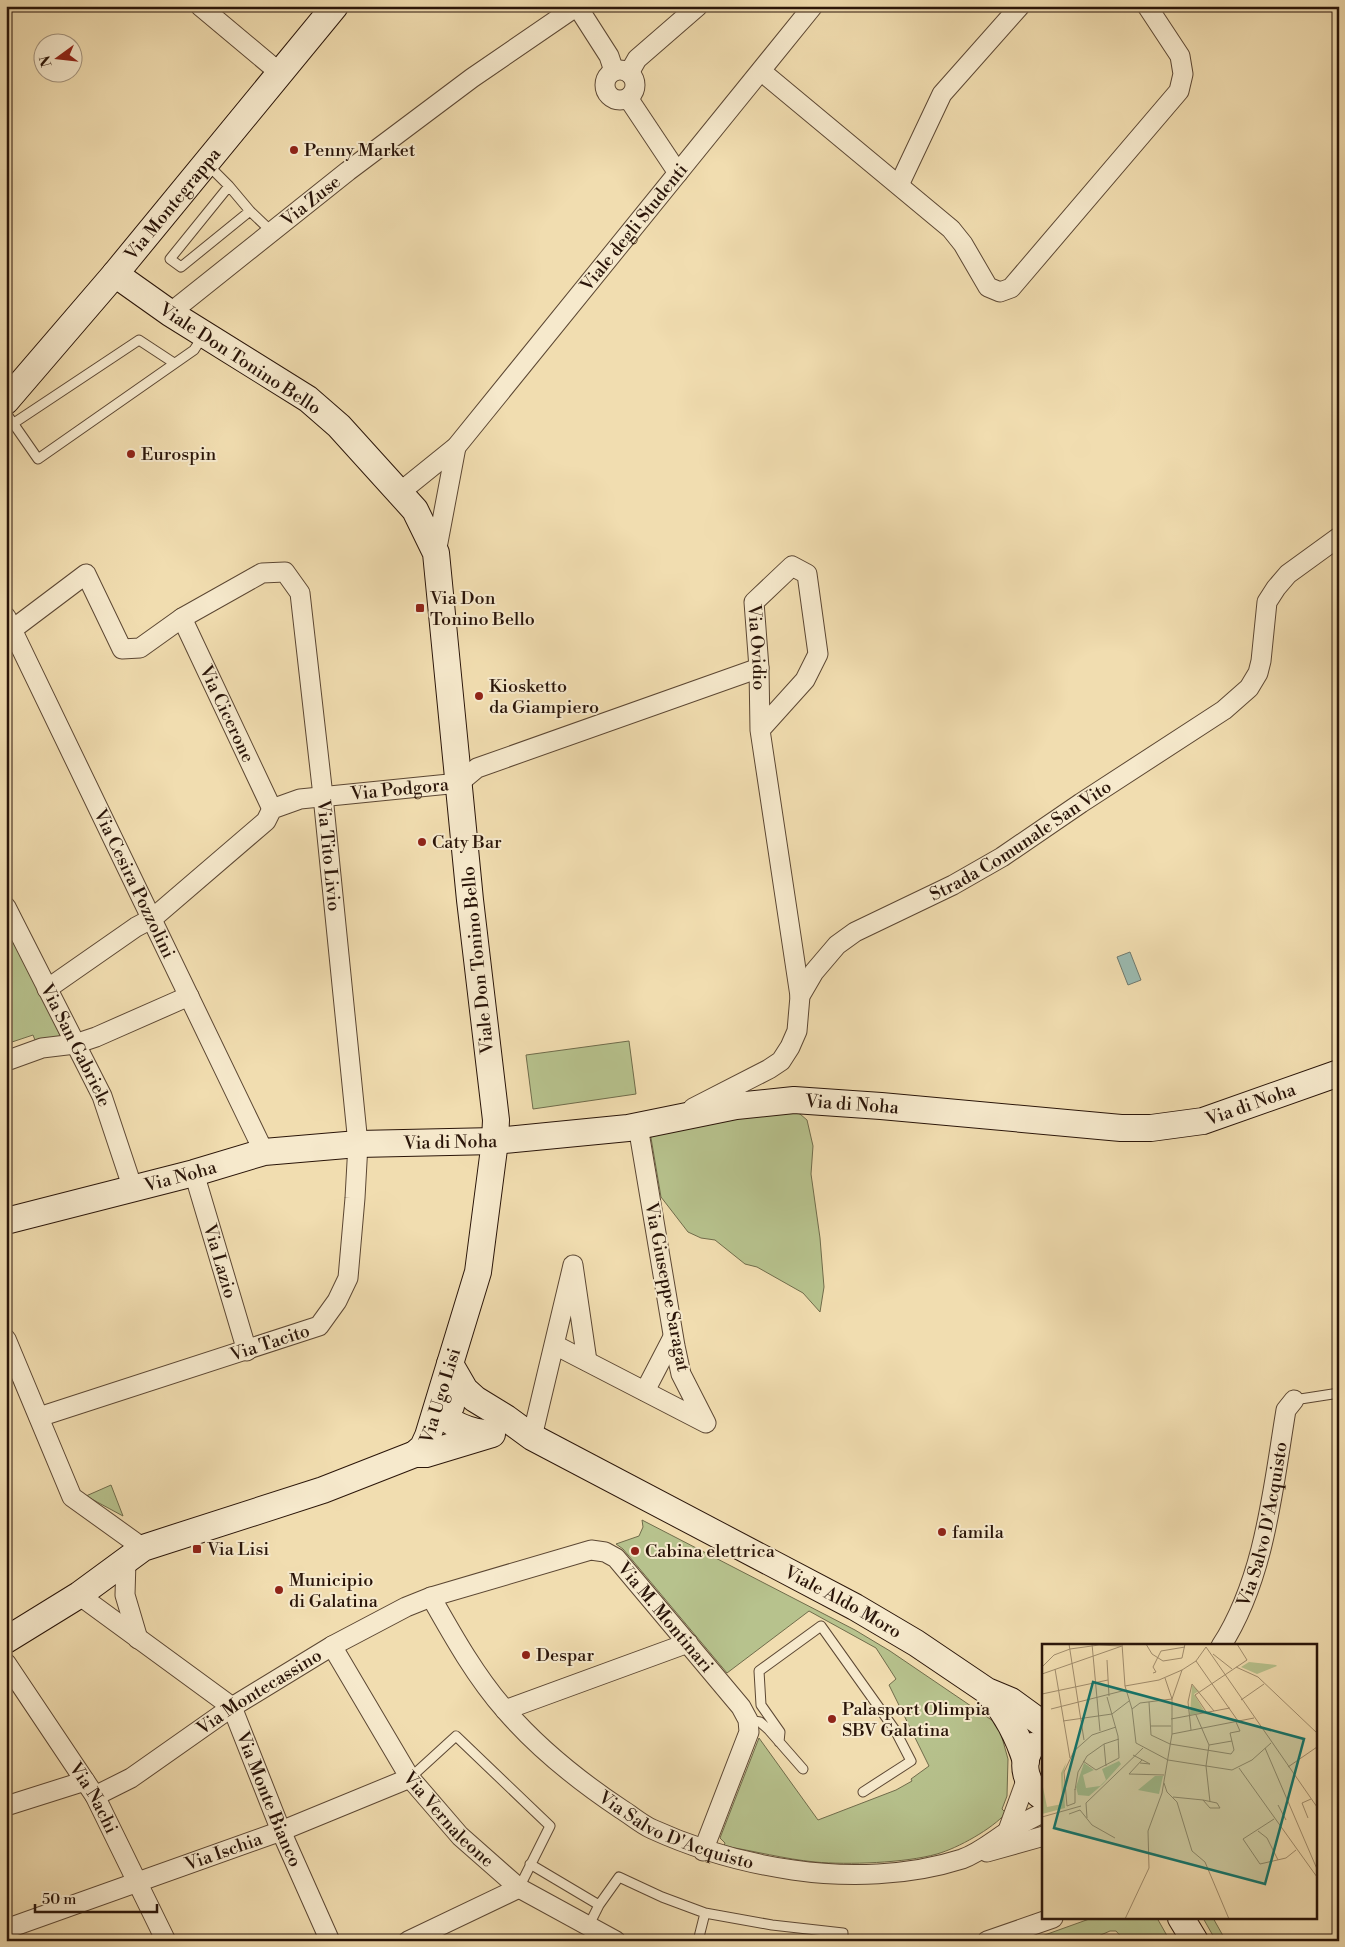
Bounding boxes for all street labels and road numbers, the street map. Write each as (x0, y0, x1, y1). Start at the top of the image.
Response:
street label: Via Montegrappa (119, 142, 226, 266)
street label: Viale degli Studenti (575, 159, 693, 297)
street label: Via Zuse (276, 170, 345, 232)
street label: Viale Don Tonino Bello (154, 297, 325, 420)
street label: Via Ovidio (743, 603, 771, 691)
street label: Via Cicerone (194, 661, 260, 766)
street label: Via Podgora (349, 773, 451, 805)
street label: Strada Comunale San Vito (926, 775, 1116, 906)
street label: Via Tito Livio (312, 798, 346, 912)
street label: Via Cesira Pozzolini (88, 804, 180, 962)
street label: Viale Don Tonino Bello (457, 865, 499, 1056)
street label: Via San Gabriele (35, 979, 116, 1110)
street label: Via di Noha (1202, 1077, 1300, 1131)
street label: Via di Noha (804, 1089, 901, 1119)
street label: Via di Noha (402, 1129, 499, 1155)
street label: Via Noha (141, 1155, 220, 1197)
street label: Via Giuseppe Saragat (639, 1200, 695, 1374)
street label: Via Lazio (198, 1220, 242, 1301)
street label: Via Tacito (226, 1319, 313, 1367)
street label: Via Ugo Lisi (414, 1345, 466, 1448)
street label: Via Salvo D'Acquisto (1231, 1440, 1292, 1611)
street label: Via M. Montinari (612, 1556, 719, 1677)
street label: Viale Aldo Moro (779, 1560, 906, 1643)
street label: Via Montecassino (191, 1644, 326, 1740)
street label: Via Monte Bianco (231, 1727, 307, 1871)
street label: Via Nachi (64, 1757, 123, 1837)
street label: Via Vernaleone (397, 1766, 499, 1872)
street label: Via Salvo D'Acquisto (593, 1785, 756, 1874)
street label: Via Ischia (181, 1827, 266, 1876)

